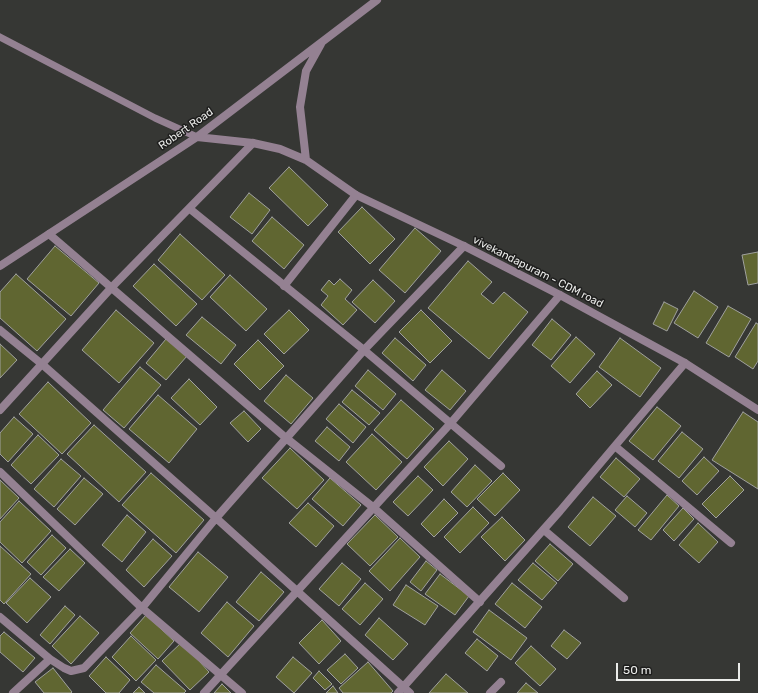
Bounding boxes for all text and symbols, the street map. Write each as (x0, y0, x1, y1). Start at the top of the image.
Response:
street label: Robert Road (156, 105, 216, 153)
street label: vivekandapuram - CDM road (470, 233, 606, 311)
scale bar (618, 655, 742, 681)
text: 50 m (623, 663, 651, 677)

